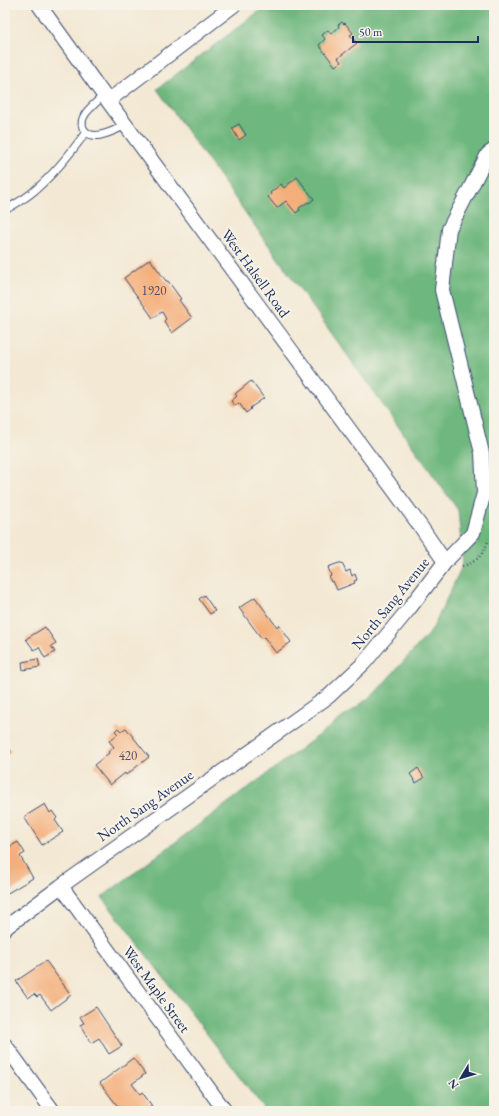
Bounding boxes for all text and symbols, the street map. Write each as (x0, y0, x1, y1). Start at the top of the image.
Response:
scale bar (353, 18, 478, 44)
text: 50 m (359, 24, 383, 40)
street label: West Halsell Road (218, 225, 295, 321)
house number: 1920 (142, 282, 166, 299)
street label: North Sang Avenue (347, 553, 433, 653)
house number: 420 (119, 747, 137, 764)
street label: North Sang Avenue (93, 765, 197, 845)
street label: West Maple Street (119, 942, 195, 1036)
north arrow (441, 1058, 481, 1098)
text: N (445, 1076, 461, 1092)

